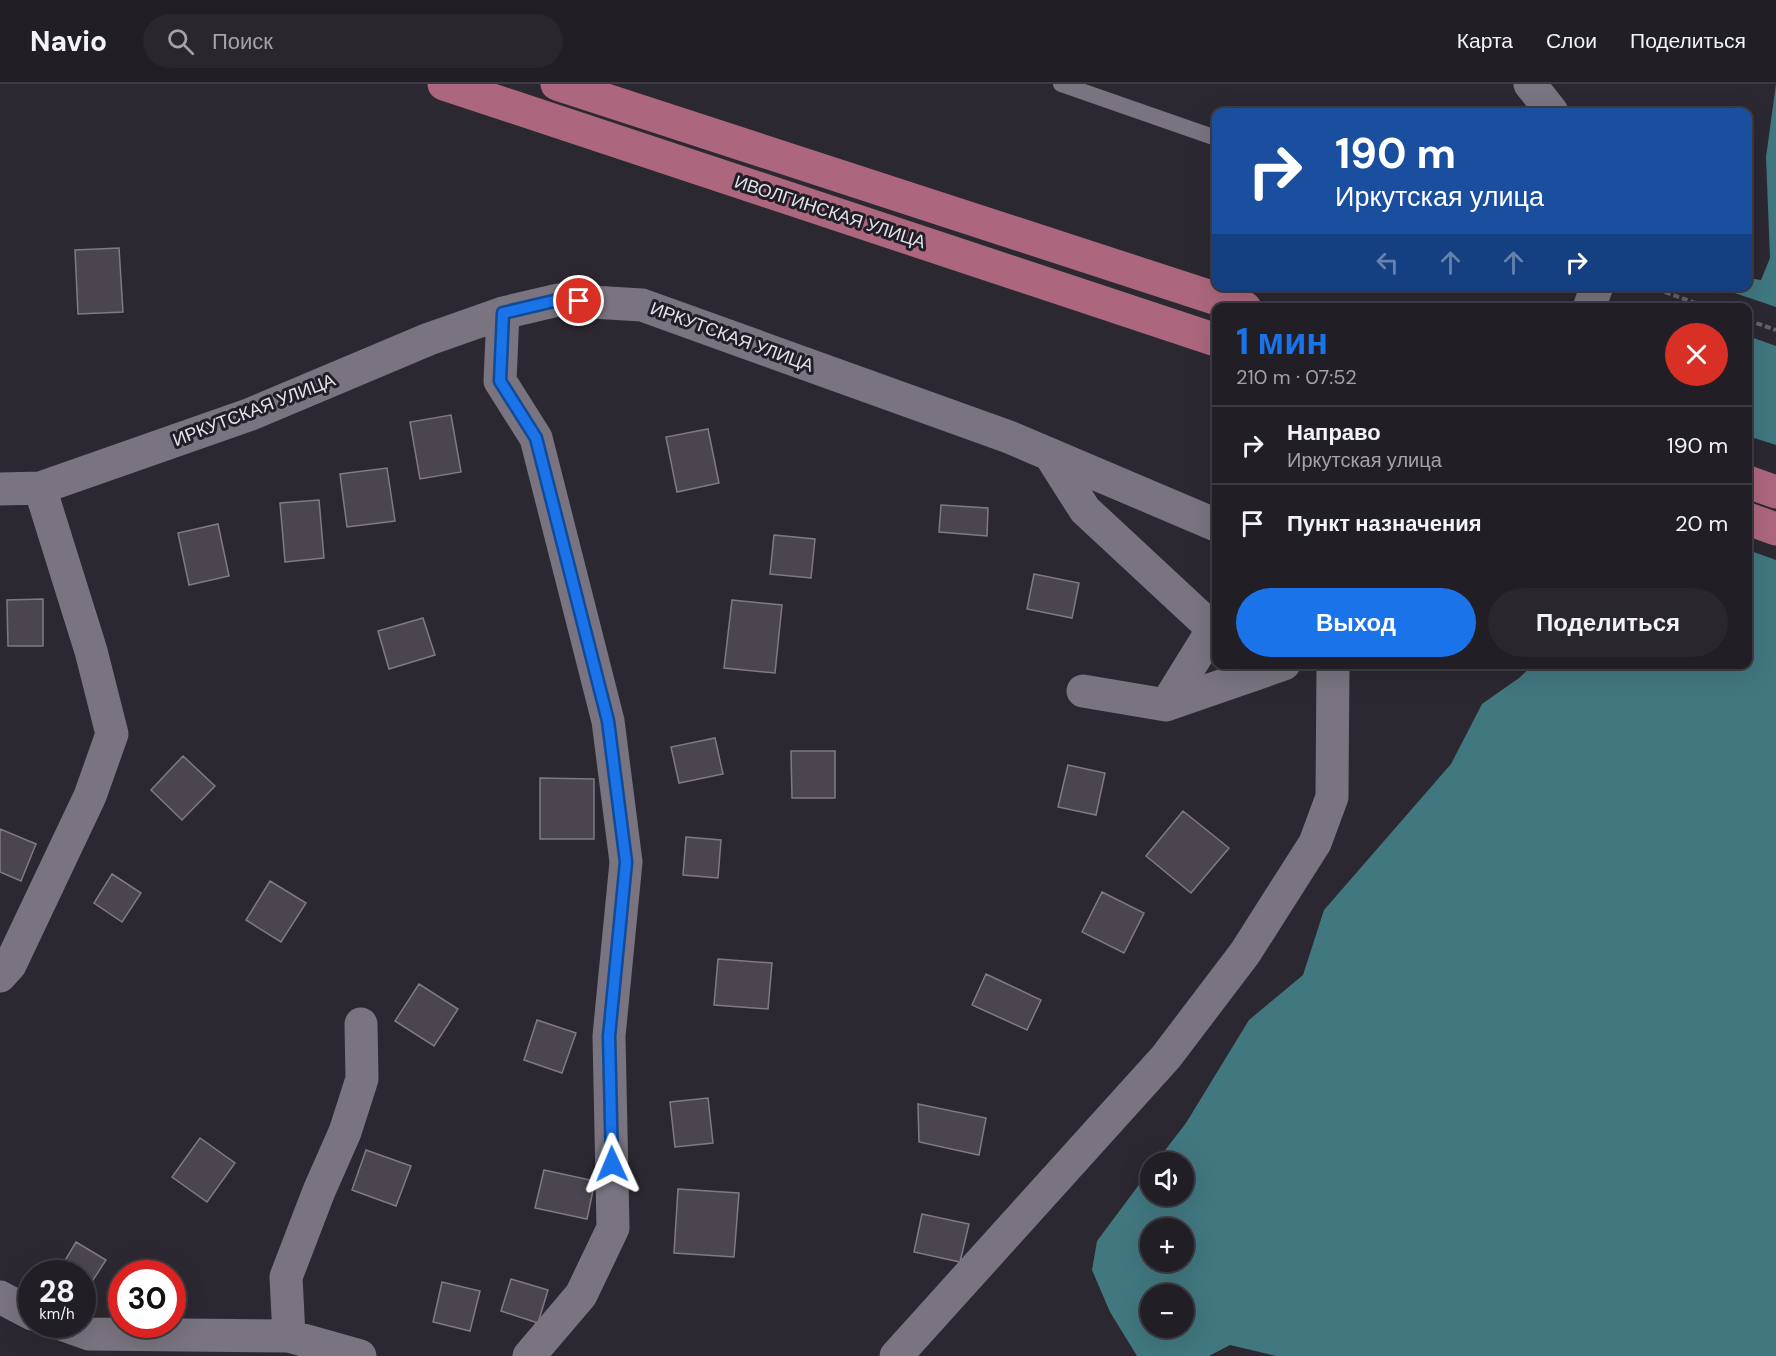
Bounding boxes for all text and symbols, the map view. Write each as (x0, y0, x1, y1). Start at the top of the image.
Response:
search box (143, 14, 563, 68)
text: Navio (30, 23, 107, 60)
icon: search (164, 25, 197, 58)
text: Поиск (212, 27, 273, 56)
text: Карта (1457, 27, 1513, 55)
text: Слои (1546, 27, 1597, 55)
text: Поделиться (1630, 27, 1746, 55)
text: 190 m (1335, 126, 1456, 181)
icon: right (1236, 132, 1314, 210)
street label: ИВОЛГИНСКАЯ УЛИЦА (731, 170, 929, 254)
text: Иркутская улица (1335, 179, 1544, 214)
icon: left (1371, 246, 1404, 279)
icon: ahead (1434, 246, 1467, 279)
icon: ahead (1497, 246, 1530, 279)
icon: right (1560, 246, 1593, 279)
pin (553, 275, 604, 326)
icon: arrive (562, 284, 595, 317)
street label: ИРКУТСКАЯ УЛИЦА (647, 296, 817, 378)
text: 1 мин (1236, 318, 1328, 365)
button: close (1665, 323, 1728, 386)
text: 210 m · 07:52 (1236, 364, 1357, 390)
street label: ИРКУТСКАЯ УЛИЦА (169, 368, 339, 452)
text: Направо (1287, 418, 1381, 447)
icon: right (1236, 429, 1269, 462)
text: 190 m (1667, 431, 1728, 460)
text: Иркутская улица (1287, 447, 1442, 473)
icon: arrive (1236, 507, 1269, 540)
text: Пункт назначения (1287, 509, 1482, 538)
text: 20 m (1675, 509, 1728, 538)
button: Выход (1236, 588, 1476, 657)
button: Поделиться (1488, 588, 1728, 657)
position arrow (580, 1132, 644, 1196)
map controls (1140, 1152, 1194, 1338)
button: sound (1140, 1152, 1194, 1206)
button: + (1140, 1218, 1194, 1272)
speed limit sign: 30 (108, 1260, 186, 1338)
text: 28 (39, 1272, 75, 1311)
button: − (1140, 1284, 1194, 1338)
text: km/h (39, 1304, 75, 1324)

